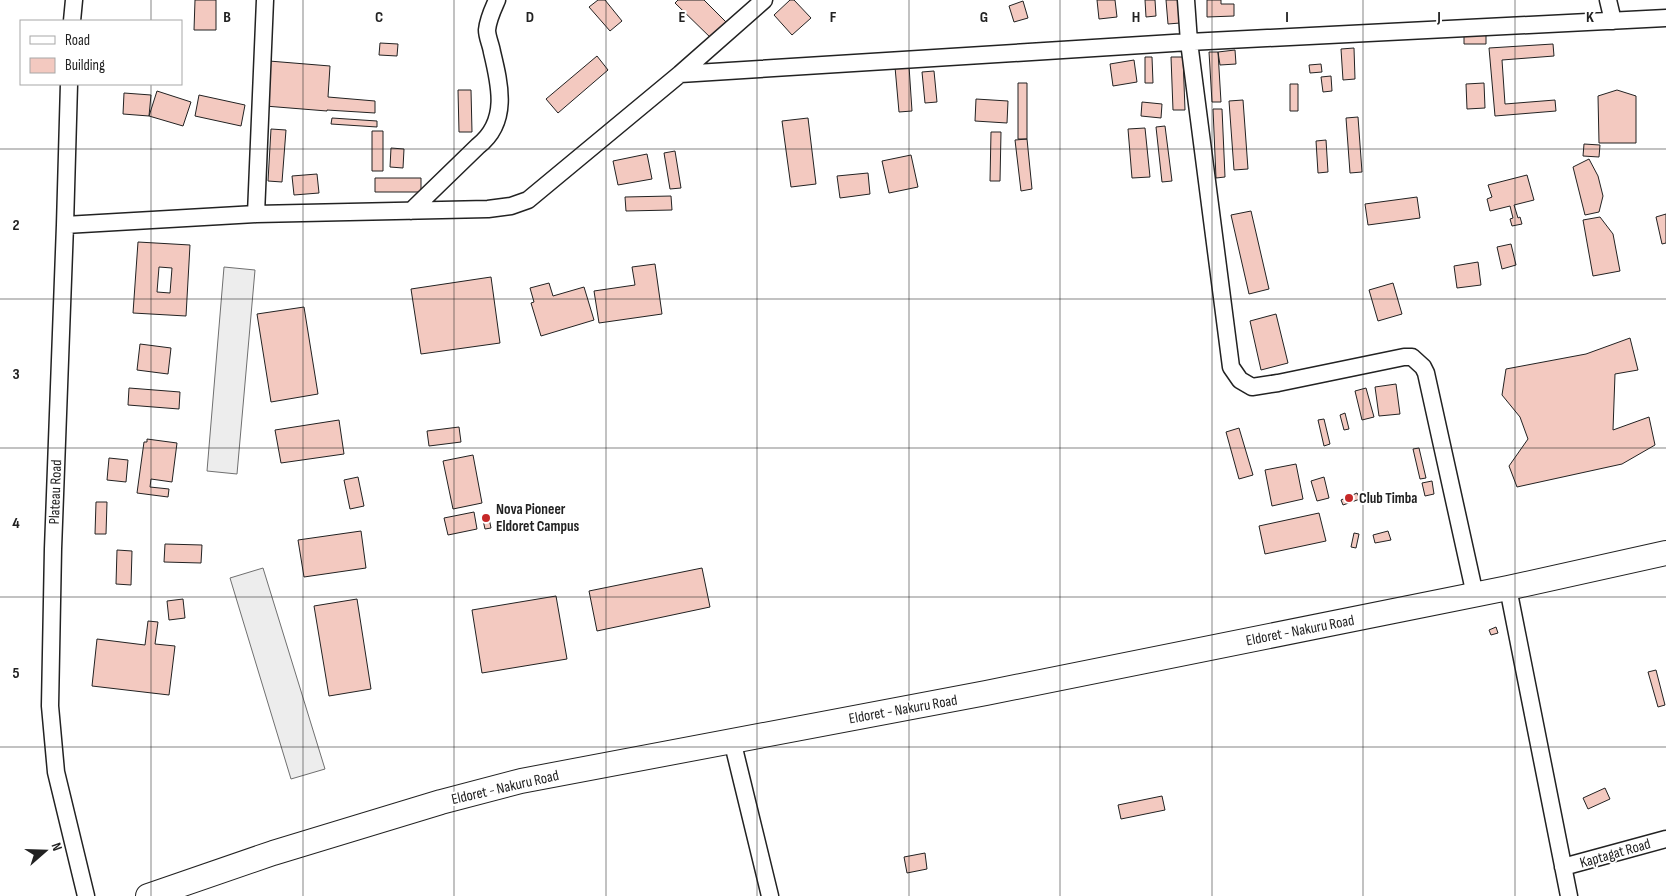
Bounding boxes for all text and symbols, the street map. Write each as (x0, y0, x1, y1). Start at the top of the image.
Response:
text: B (223, 8, 231, 27)
text: C (375, 8, 383, 27)
text: D (526, 8, 534, 27)
text: E (679, 8, 686, 27)
text: F (830, 8, 837, 27)
text: G (980, 8, 988, 27)
text: H (1132, 8, 1140, 27)
text: I (1285, 8, 1289, 27)
text: J (1436, 8, 1441, 27)
text: K (1586, 8, 1594, 27)
legend (20, 20, 182, 85)
text: Road (65, 31, 90, 50)
text: Building (65, 56, 105, 75)
text: 2 (12, 216, 20, 235)
text: 3 (12, 365, 20, 384)
street label: Plateau Road (45, 459, 66, 525)
place label: Club Timba (1359, 489, 1417, 508)
marker: Club Timba (1343, 492, 1355, 504)
place label: Nova Pioneer Eldoret Campus (496, 500, 579, 536)
marker: Nova Pioneer Eldoret Campus (480, 512, 492, 524)
text: 4 (12, 514, 20, 533)
street label: Eldoret - Nakuru Road (1244, 611, 1356, 650)
text: 5 (12, 664, 20, 683)
street label: Eldoret - Nakuru Road (847, 691, 959, 728)
street label: Eldoret - Nakuru Road (450, 766, 561, 809)
north arrow (20, 826, 70, 876)
street label: Kaptagat Road (1578, 834, 1653, 873)
text: N (47, 840, 66, 853)

